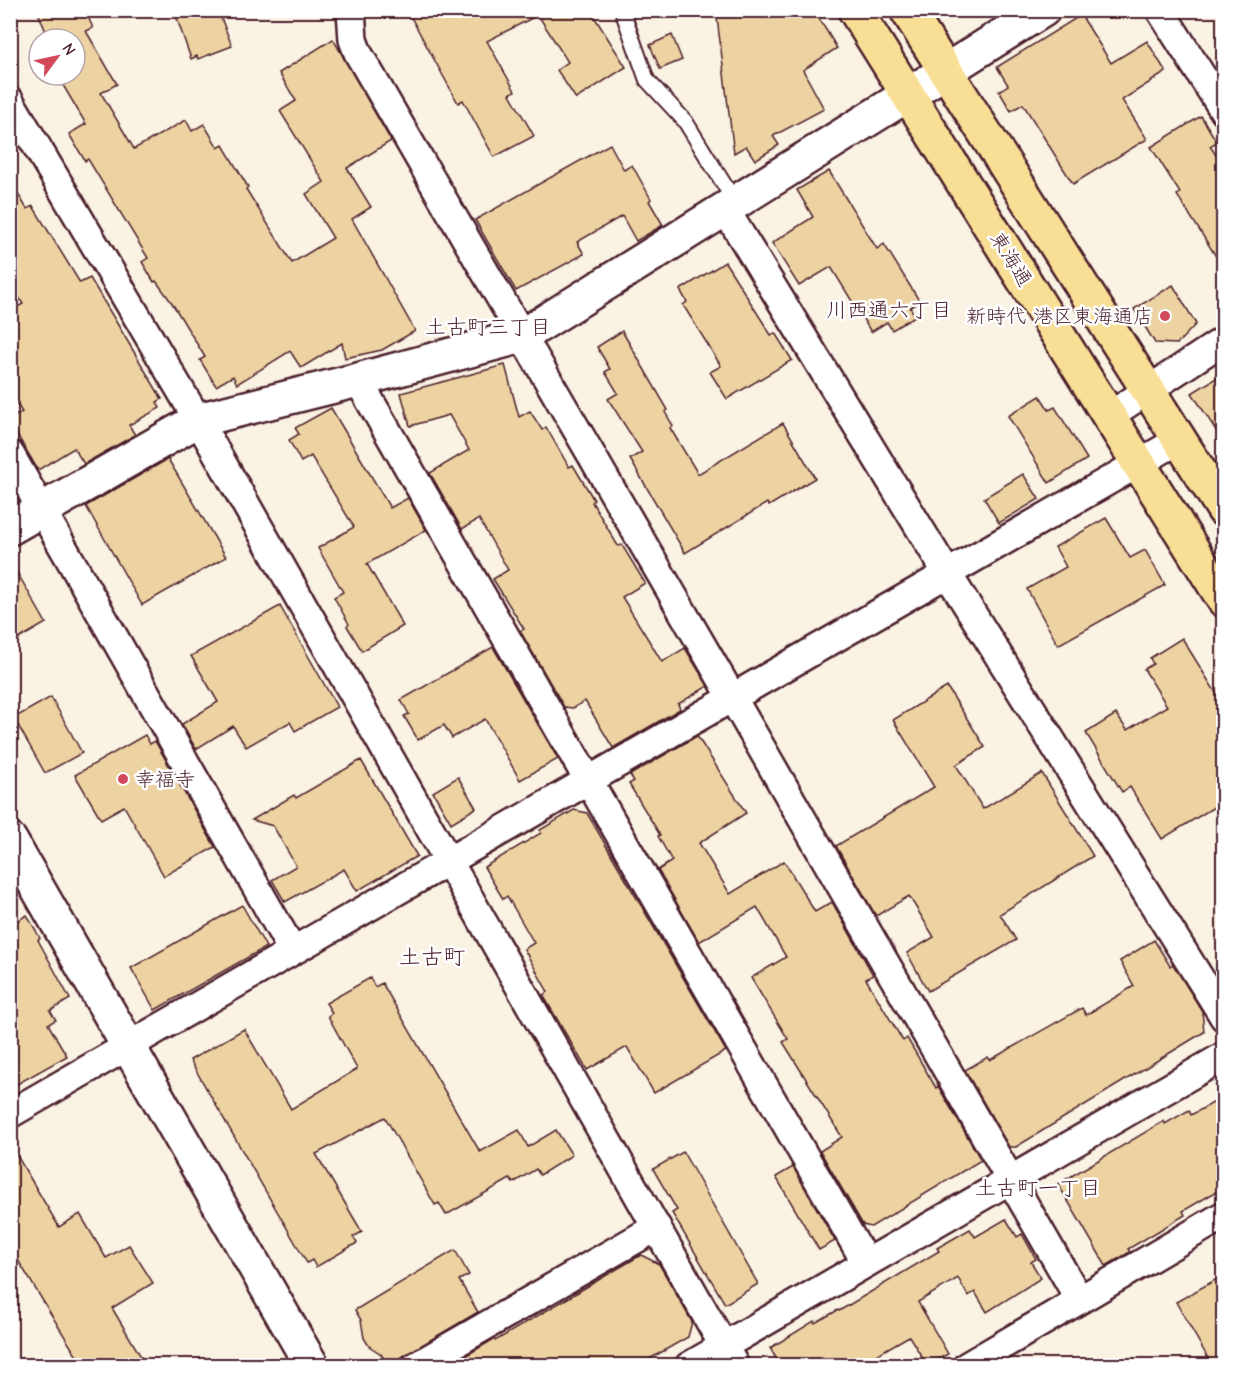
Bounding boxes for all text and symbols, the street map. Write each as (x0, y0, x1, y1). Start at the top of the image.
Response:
north arrow (27, 27, 87, 87)
text: N (58, 40, 79, 59)
street label: 東海通 (985, 227, 1037, 291)
district label: 川西通六丁目 (826, 298, 952, 322)
place label: 新時代 港区東海通店 (966, 305, 1153, 328)
marker: 新時代 港区東海通店 (1158, 309, 1172, 323)
district label: 土古町三丁目 (425, 315, 551, 339)
place label: 幸福寺 (135, 768, 195, 791)
marker: 幸福寺 (116, 772, 130, 786)
district label: 土古町 (399, 944, 465, 970)
district label: 土古町一丁目 (975, 1176, 1101, 1200)

